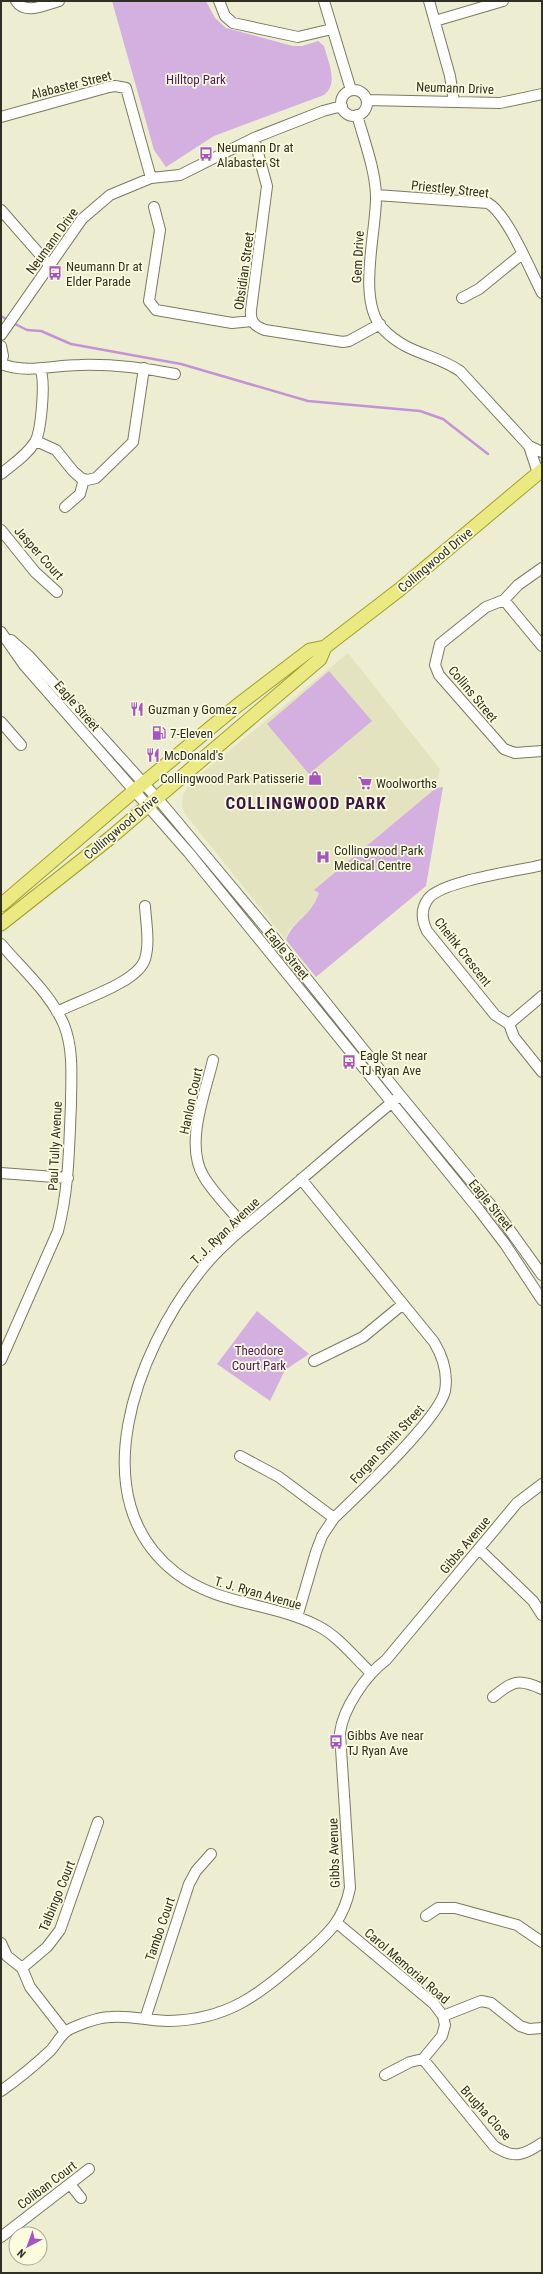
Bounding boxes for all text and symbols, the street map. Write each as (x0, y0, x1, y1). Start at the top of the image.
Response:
street label: Alabaster Street (29, 68, 113, 102)
park label: Hilltop Park (166, 72, 226, 87)
street label: Neumann Drive (416, 79, 494, 97)
place label: Neumann Dr at Alabaster St (217, 140, 294, 170)
bus stop icon: Neumann Dr at Alabaster St (198, 146, 214, 162)
street label: Priestley Street (410, 177, 490, 201)
street label: Neumann Drive (23, 205, 81, 277)
street label: Gem Drive (349, 230, 367, 284)
street label: Obsidian Street (231, 231, 257, 311)
place label: Neumann Dr at Elder Parade (66, 259, 143, 289)
bus stop icon: Neumann Dr at Elder Parade (47, 265, 63, 281)
street label: Jasper Court (11, 523, 67, 583)
street label: Collingwood Drive (395, 525, 475, 595)
street label: Collins Street (445, 663, 501, 725)
street label: Eagle Street (51, 678, 103, 734)
restaurant icon: Guzman y Gomez (129, 701, 145, 717)
place label: Guzman y Gomez (148, 702, 237, 717)
fuel station icon: 7-Eleven (151, 725, 167, 741)
place label: 7-Eleven (170, 726, 213, 741)
restaurant icon: McDonald's (145, 747, 161, 763)
place label: McDonald's (164, 748, 223, 763)
shop icon: Collingwood Park Patisserie (307, 770, 323, 786)
place label: Collingwood Park Patisserie (160, 771, 304, 786)
supermarket icon: Woolworths (357, 775, 373, 791)
place label: Woolworths (376, 776, 437, 791)
street label: Collingwood Drive (81, 792, 161, 862)
district label: COLLINGWOOD PARK (225, 793, 387, 813)
place label: Collingwood Park Medical Centre (334, 843, 424, 873)
hospital icon: Collingwood Park Medical Centre (315, 849, 331, 865)
street label: Cheihk Crescent (431, 915, 495, 990)
street label: Eagle Street (262, 925, 312, 983)
place label: Eagle St near TJ Ryan Ave (360, 1048, 427, 1078)
bus stop icon: Eagle St near TJ Ryan Ave (341, 1054, 357, 1070)
street label: Hanlon Court (177, 1066, 205, 1136)
street label: Paul Tully Avenue (45, 1101, 65, 1191)
street label: Eagle Street (466, 1176, 516, 1234)
street label: T. J. Ryan Avenue (188, 1194, 262, 1268)
park label: Theodore Court Park (232, 1343, 286, 1373)
street label: Forgan Smith Street (347, 1402, 427, 1486)
street label: Gibbs Avenue (437, 1513, 493, 1577)
street label: T. J. Ryan Avenue (213, 1573, 303, 1613)
place label: Gibbs Ave near TJ Ryan Ave (347, 1728, 424, 1758)
bus stop icon: Gibbs Ave near TJ Ryan Ave (328, 1734, 344, 1750)
street label: Gibbs Avenue (325, 1818, 343, 1888)
street label: Talbingo Court (36, 1858, 78, 1934)
street label: Tambo Court (142, 1895, 178, 1963)
street label: Carol Memorial Road (362, 1925, 452, 2007)
street label: Brugha Close (458, 2083, 514, 2143)
street label: Coliban Court (14, 2158, 80, 2212)
north arrow (8, 2226, 48, 2266)
text: N (15, 2246, 29, 2260)

